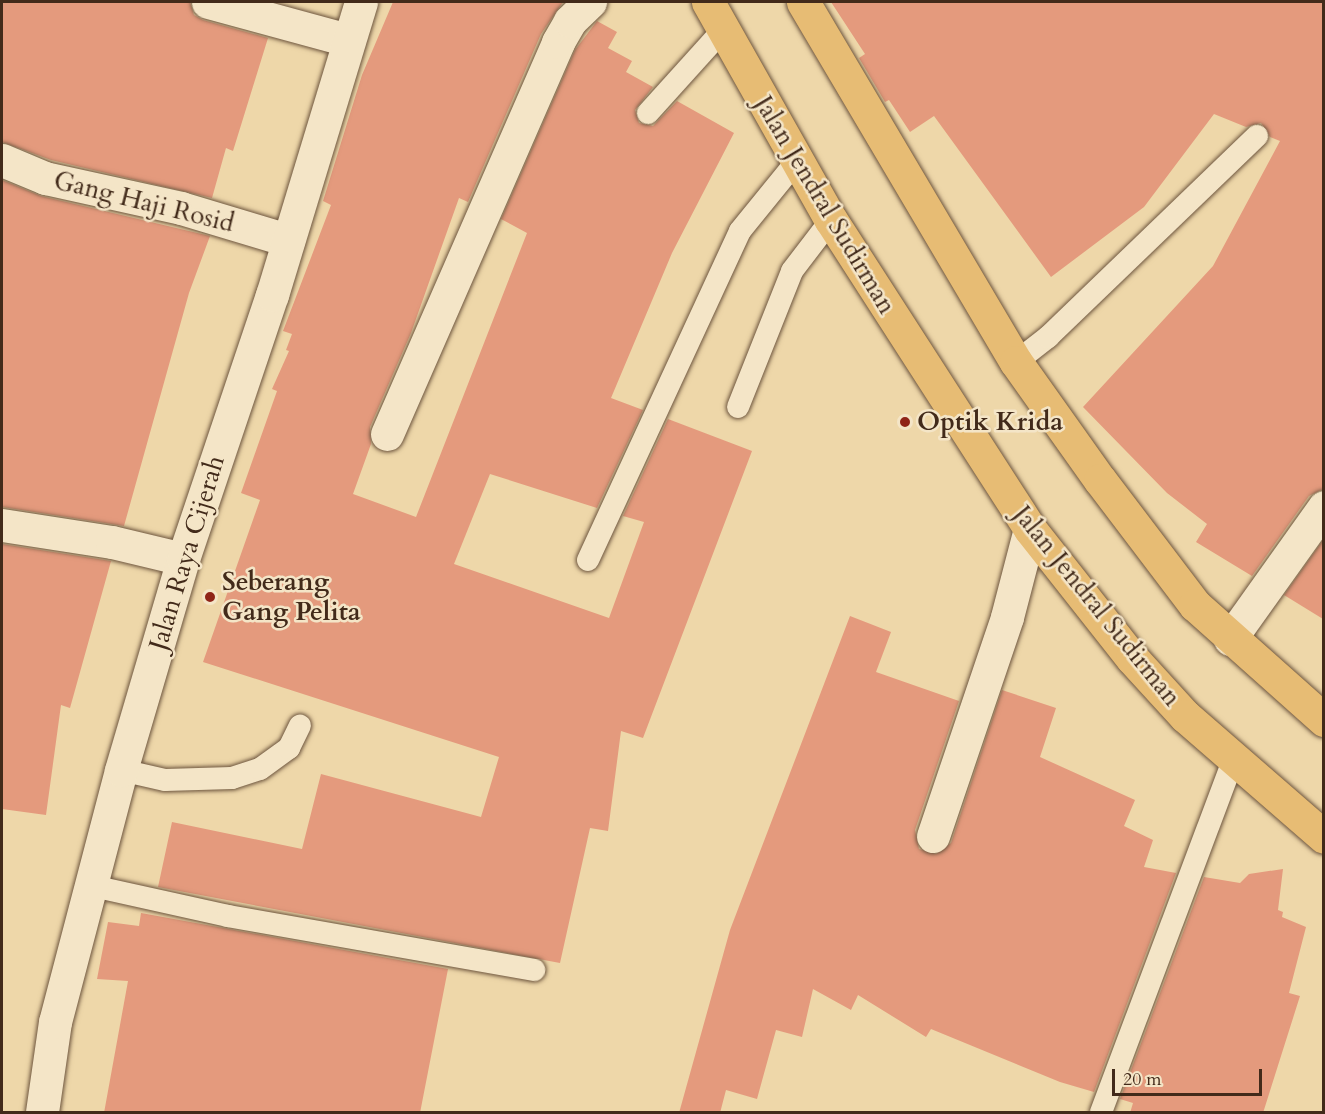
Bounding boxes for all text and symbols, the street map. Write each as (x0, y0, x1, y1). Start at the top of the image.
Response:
street label: Jalan Jendral Sudirman (747, 90, 903, 320)
street label: Gang Haji Rosid (51, 165, 237, 239)
place label: Optik Krida (917, 406, 1063, 438)
marker: Optik Krida (898, 415, 912, 429)
street label: Jalan Raya Cijerah (143, 452, 231, 654)
street label: Jalan Jendral Sudirman (1006, 499, 1188, 713)
place label: Seberang Gang Pelita (222, 566, 361, 628)
marker: Seberang Gang Pelita (203, 590, 217, 604)
scale bar (1115, 1057, 1265, 1095)
text: 20 m (1123, 1067, 1162, 1092)

